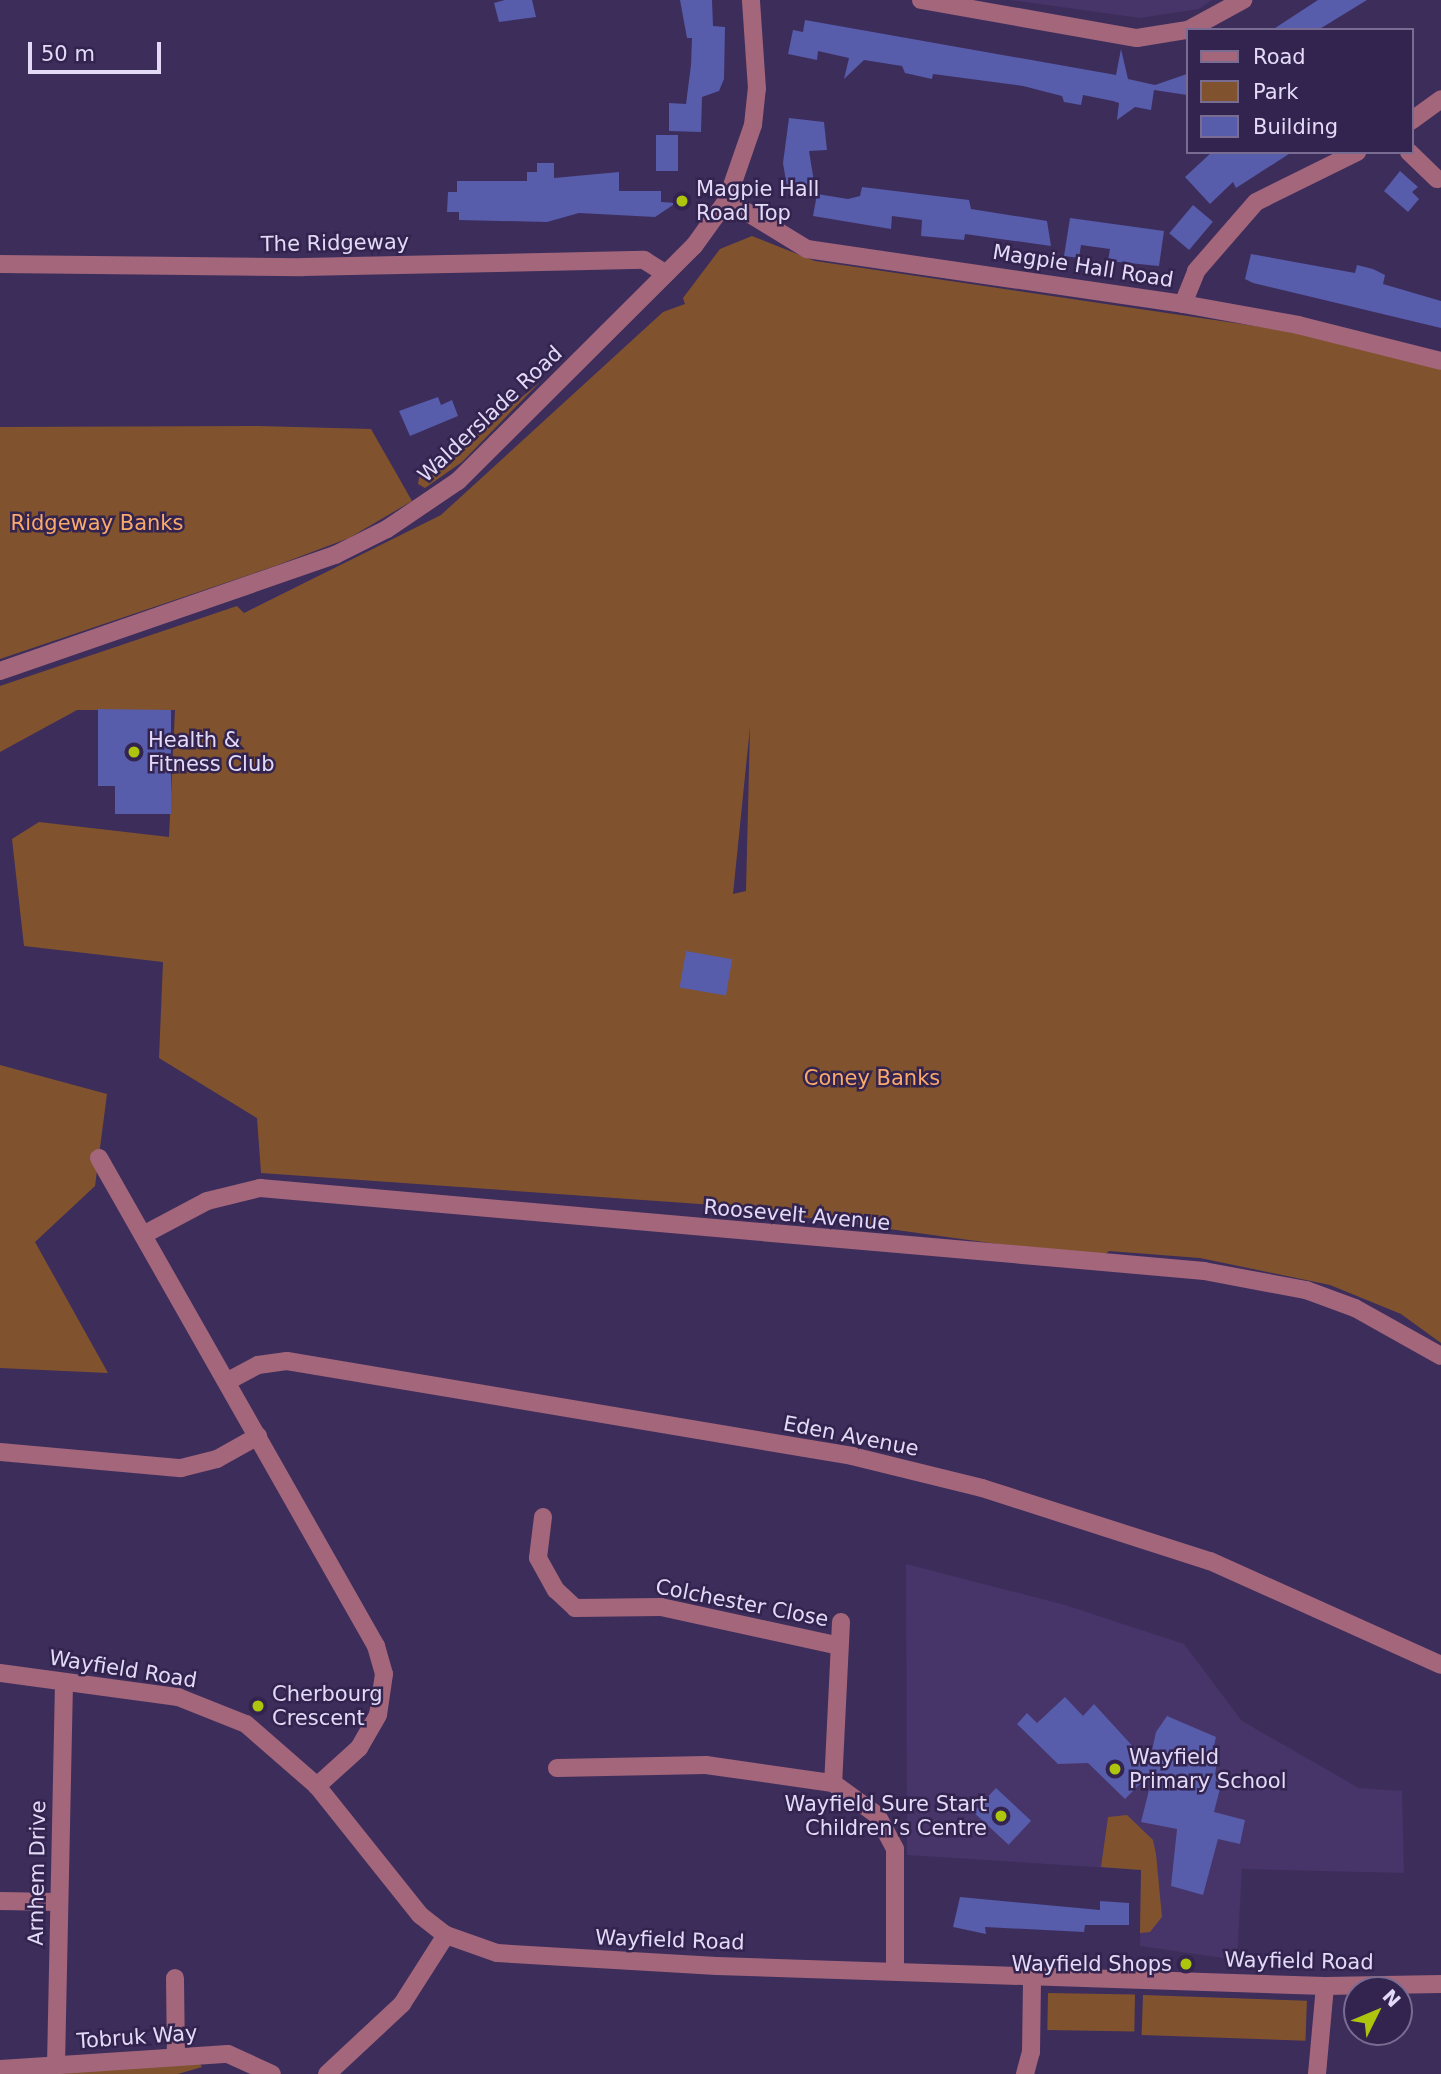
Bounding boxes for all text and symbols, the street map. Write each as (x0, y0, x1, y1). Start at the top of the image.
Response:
scale bar (32, 28, 164, 72)
legend (1186, 28, 1413, 154)
text: 50 m (41, 42, 95, 66)
text: Road (1253, 45, 1306, 69)
text: Park (1253, 80, 1298, 104)
text: Building (1253, 115, 1338, 139)
place label: Magpie Hall Road Top (696, 176, 819, 226)
marker: Magpie Hall Road Top (674, 193, 690, 209)
street label: The Ridgeway (261, 229, 409, 257)
street label: Magpie Hall Road (991, 239, 1175, 293)
street label: Walderslade Road (413, 341, 567, 487)
park label: Ridgeway Banks (11, 510, 183, 536)
place label: Health & Fitness Club (148, 727, 275, 777)
marker: Health & Fitness Club (126, 744, 142, 760)
park label: Coney Banks (804, 1065, 940, 1091)
street label: Roosevelt Avenue (703, 1194, 891, 1236)
street label: Eden Avenue (781, 1411, 921, 1461)
street label: Colchester Close (653, 1574, 831, 1632)
street label: Wayfield Road (47, 1645, 199, 1693)
place label: Cherbourg Crescent (272, 1681, 383, 1731)
marker: Cherbourg Crescent (250, 1698, 266, 1714)
place label: Wayfield Primary School (1129, 1744, 1287, 1794)
marker: Wayfield Primary School (1107, 1761, 1123, 1777)
place label: Wayfield Sure Start Children’s Centre (785, 1791, 987, 1841)
street label: Arnhem Drive (23, 1800, 51, 1946)
marker: Wayfield Sure Start Children’s Centre (993, 1808, 1009, 1824)
street label: Wayfield Road (595, 1925, 745, 1955)
street label: Wayfield Road (1224, 1947, 1374, 1975)
place label: Wayfield Shops (1012, 1951, 1172, 1977)
marker: Wayfield Shops (1178, 1956, 1194, 1972)
north arrow (1343, 1976, 1413, 2046)
text: N (1378, 1985, 1405, 2011)
street label: Tobruk Way (76, 2020, 198, 2054)

